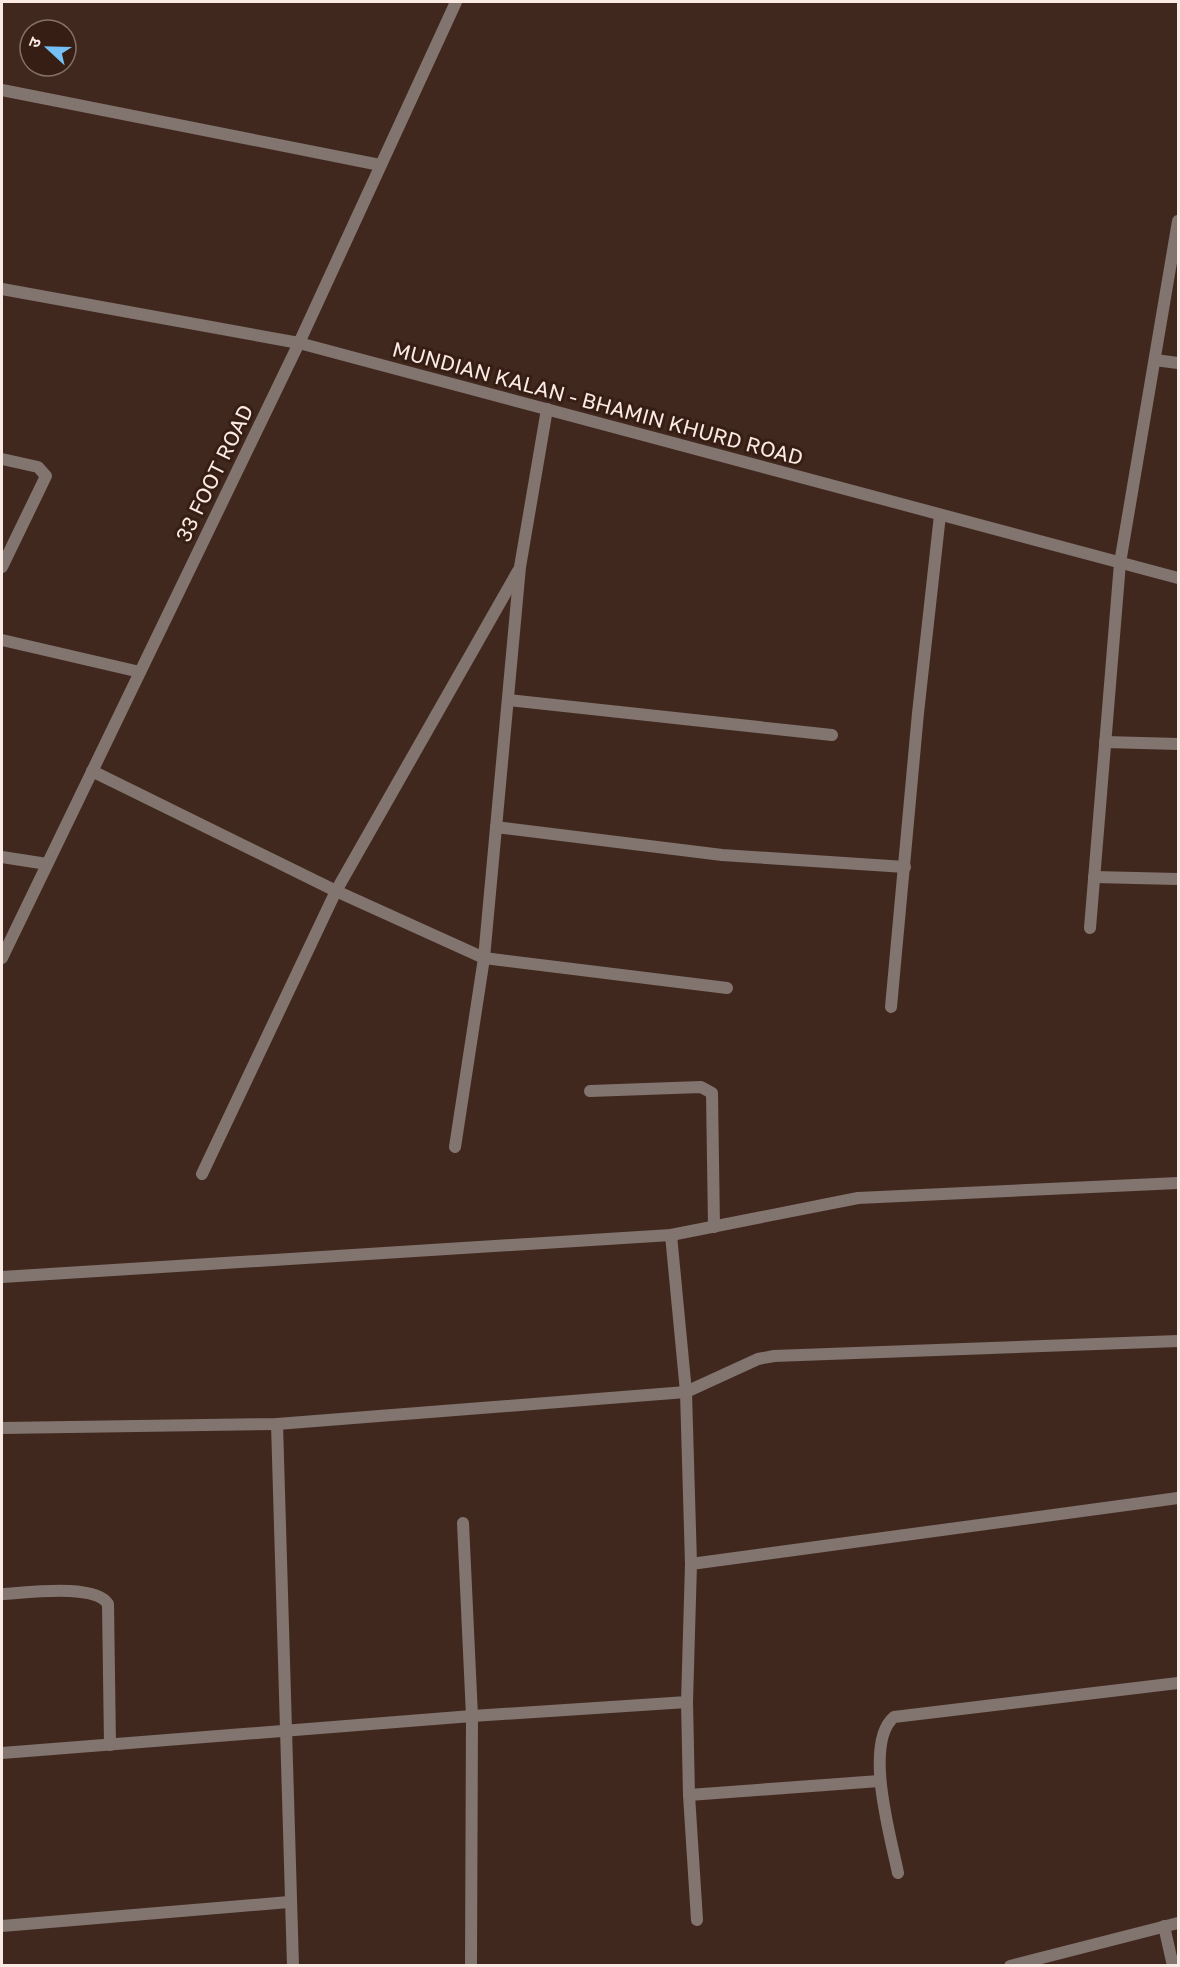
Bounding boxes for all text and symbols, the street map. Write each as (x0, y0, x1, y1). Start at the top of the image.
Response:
north arrow (18, 18, 78, 78)
text: उ (23, 34, 45, 50)
street label: MUNDIAN KALAN - BHAMIN KHURD ROAD (390, 336, 806, 470)
street label: 33 FOOT ROAD (170, 400, 258, 546)

